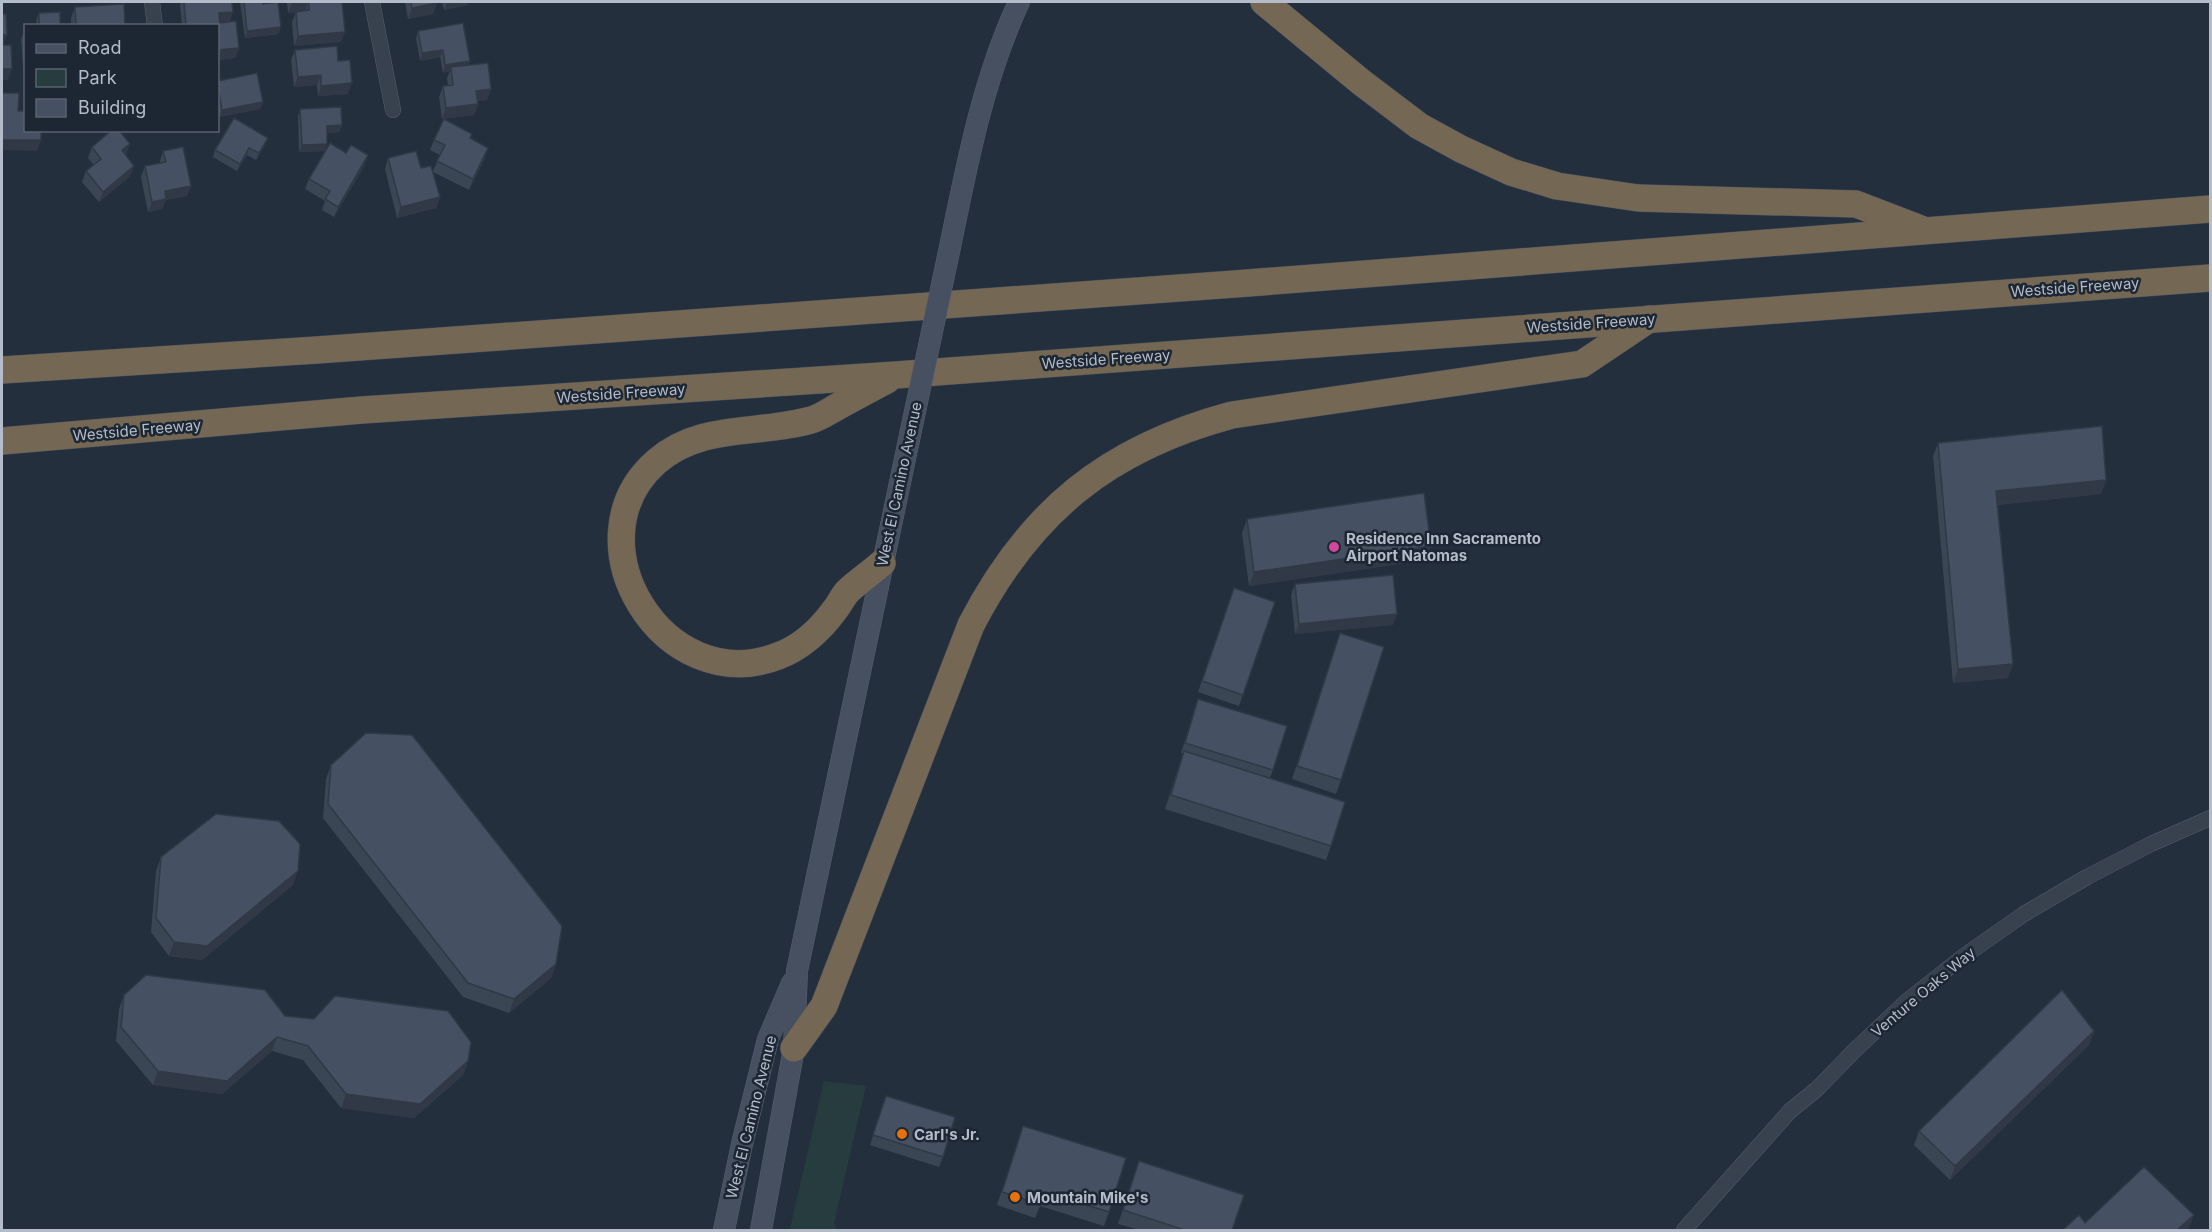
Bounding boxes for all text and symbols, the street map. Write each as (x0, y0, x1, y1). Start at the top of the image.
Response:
legend (24, 24, 219, 132)
text: Road (78, 37, 121, 58)
text: Park (78, 67, 117, 88)
text: Building (78, 97, 146, 118)
street label: Westside Freeway (2010, 273, 2141, 301)
street label: Westside Freeway (1526, 309, 1657, 337)
street label: Westside Freeway (1041, 345, 1172, 373)
street label: Westside Freeway (556, 379, 687, 407)
street label: West El Camino Avenue (872, 400, 926, 568)
street label: Westside Freeway (72, 415, 203, 445)
place label: Residence Inn Sacramento Airport Natomas (1346, 529, 1541, 565)
marker: Residence Inn Sacramento Airport Natomas (1327, 540, 1341, 554)
street label: Venture Oaks Way (1867, 942, 1979, 1041)
street label: West El Camino Avenue (722, 1033, 780, 1201)
place label: Carl's Jr. (914, 1125, 980, 1144)
marker: Carl's Jr. (895, 1127, 909, 1141)
place label: Mountain Mike's (1027, 1188, 1149, 1207)
marker: Mountain Mike's (1008, 1190, 1022, 1204)

